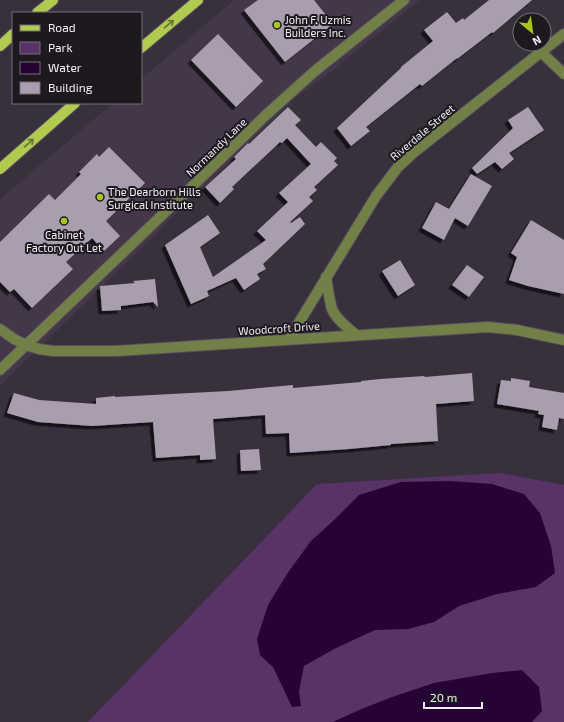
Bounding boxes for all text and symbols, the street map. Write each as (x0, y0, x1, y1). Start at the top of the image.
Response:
legend (12, 12, 142, 104)
north arrow (512, 12, 552, 52)
place label: John F. Uzmis Builders Inc. (285, 13, 352, 39)
one-way arrow (164, 19, 175, 28)
text: Road (48, 20, 76, 34)
marker: John F. Uzmis Builders Inc. (272, 20, 282, 30)
text: N (530, 34, 544, 49)
text: Park (48, 40, 73, 54)
text: Water (48, 60, 82, 74)
text: Building (48, 80, 93, 94)
street label: Riverdale Street (387, 101, 457, 163)
street label: Normandy Lane (183, 115, 249, 179)
one-way arrow (24, 139, 34, 148)
place label: The Dearborn Hills Surgical Institute (108, 185, 201, 211)
marker: The Dearborn Hills Surgical Institute (95, 192, 105, 202)
marker: Cabinet Factory Out Let (59, 216, 69, 226)
place label: Cabinet Factory Out Let (26, 228, 102, 254)
street label: Woodcroft Drive (238, 319, 320, 337)
scale bar (424, 684, 482, 710)
text: 20 m (430, 690, 457, 704)

